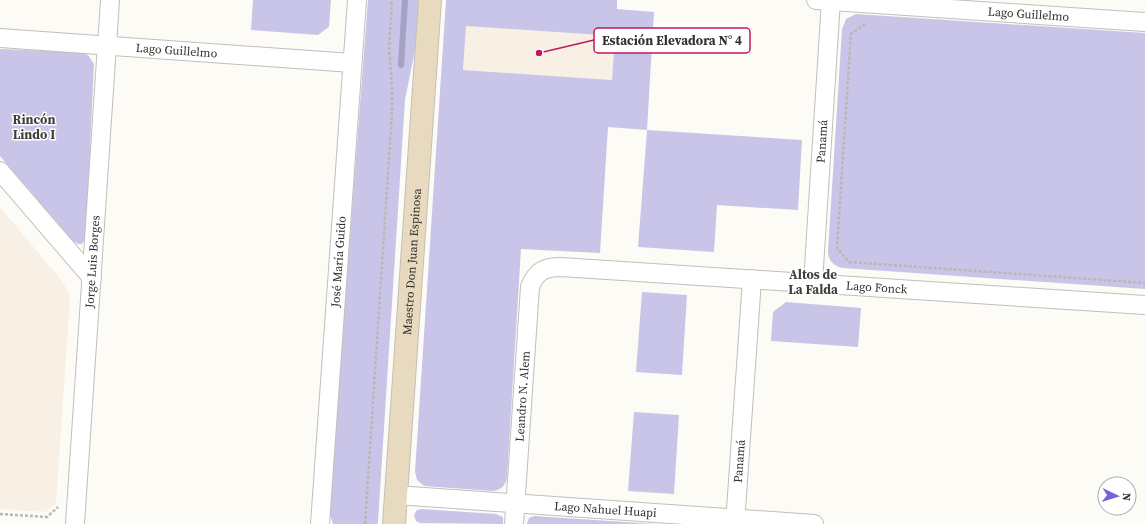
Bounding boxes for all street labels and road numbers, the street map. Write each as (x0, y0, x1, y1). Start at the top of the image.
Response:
street label: Lago Guillelmo (987, 4, 1070, 25)
street label: Lago Guillelmo (135, 40, 218, 61)
street label: Panamá (813, 118, 831, 163)
street label: Maestro Don Juan Espinosa (399, 187, 425, 335)
street label: Jorge Luis Borges (81, 215, 104, 309)
street label: José María Guido (327, 215, 350, 309)
street label: Lago Fonck (846, 278, 908, 298)
street label: Leandro N. Alem (512, 350, 534, 442)
street label: Panamá (730, 438, 749, 483)
street label: Lago Nahuel Huapi (554, 498, 658, 521)

